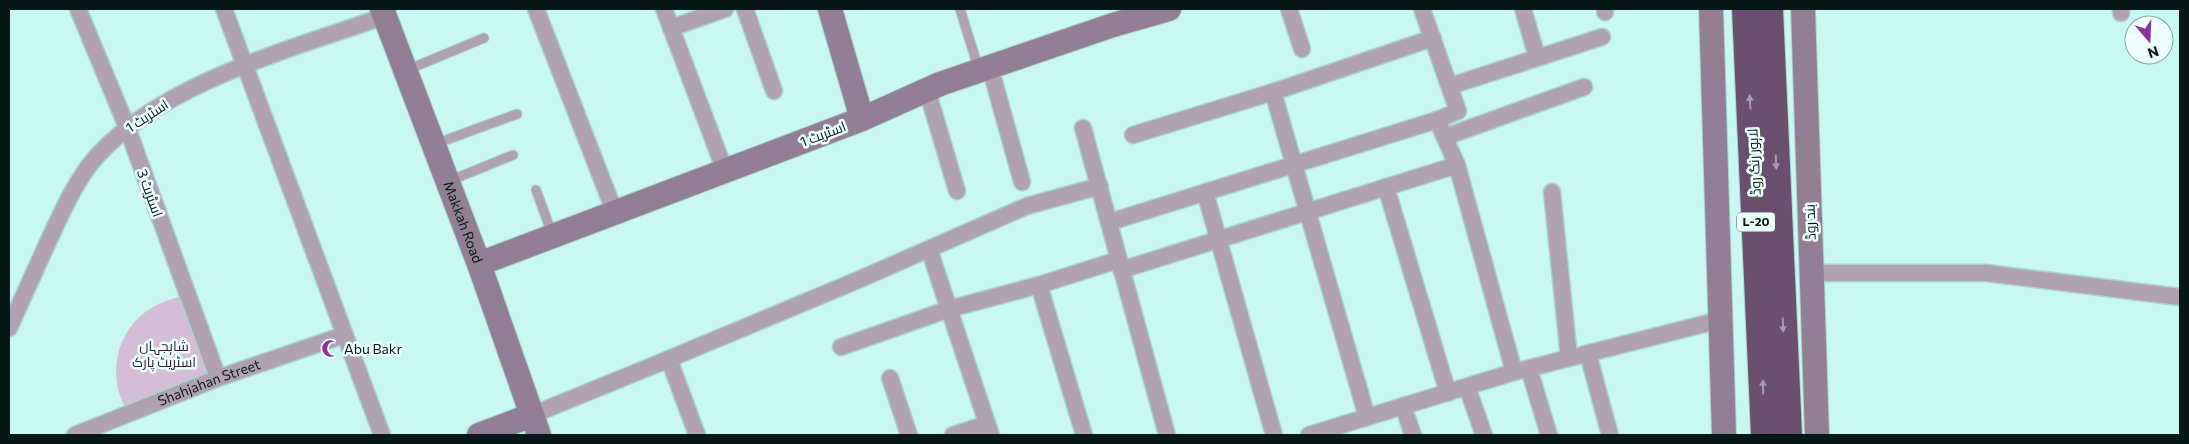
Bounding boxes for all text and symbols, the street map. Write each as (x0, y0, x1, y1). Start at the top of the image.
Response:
north arrow (2124, 15, 2174, 65)
text: N (2146, 43, 2161, 63)
one-way arrow (1746, 94, 1754, 110)
street label: اسٹریٹ 1 (122, 96, 171, 136)
street label: اسٹریٹ 1 (798, 117, 848, 150)
street label: لاہور رنگ روڈ (1743, 128, 1765, 196)
one-way arrow (1772, 155, 1780, 171)
street label: اسٹریٹ 3 (134, 167, 167, 219)
street label: Makkah Road (440, 178, 487, 265)
street label: بند روڈ (1800, 204, 1819, 240)
road number: L-20 (1737, 212, 1775, 232)
one-way arrow (1779, 317, 1787, 333)
park label: شاہجہاں اسٹریٹ پارک (132, 337, 196, 372)
mosque icon: Abu Bakr (320, 339, 340, 359)
place label: Abu Bakr (344, 340, 402, 357)
street label: Shahjahan Street (155, 355, 263, 409)
one-way arrow (1759, 378, 1767, 394)

